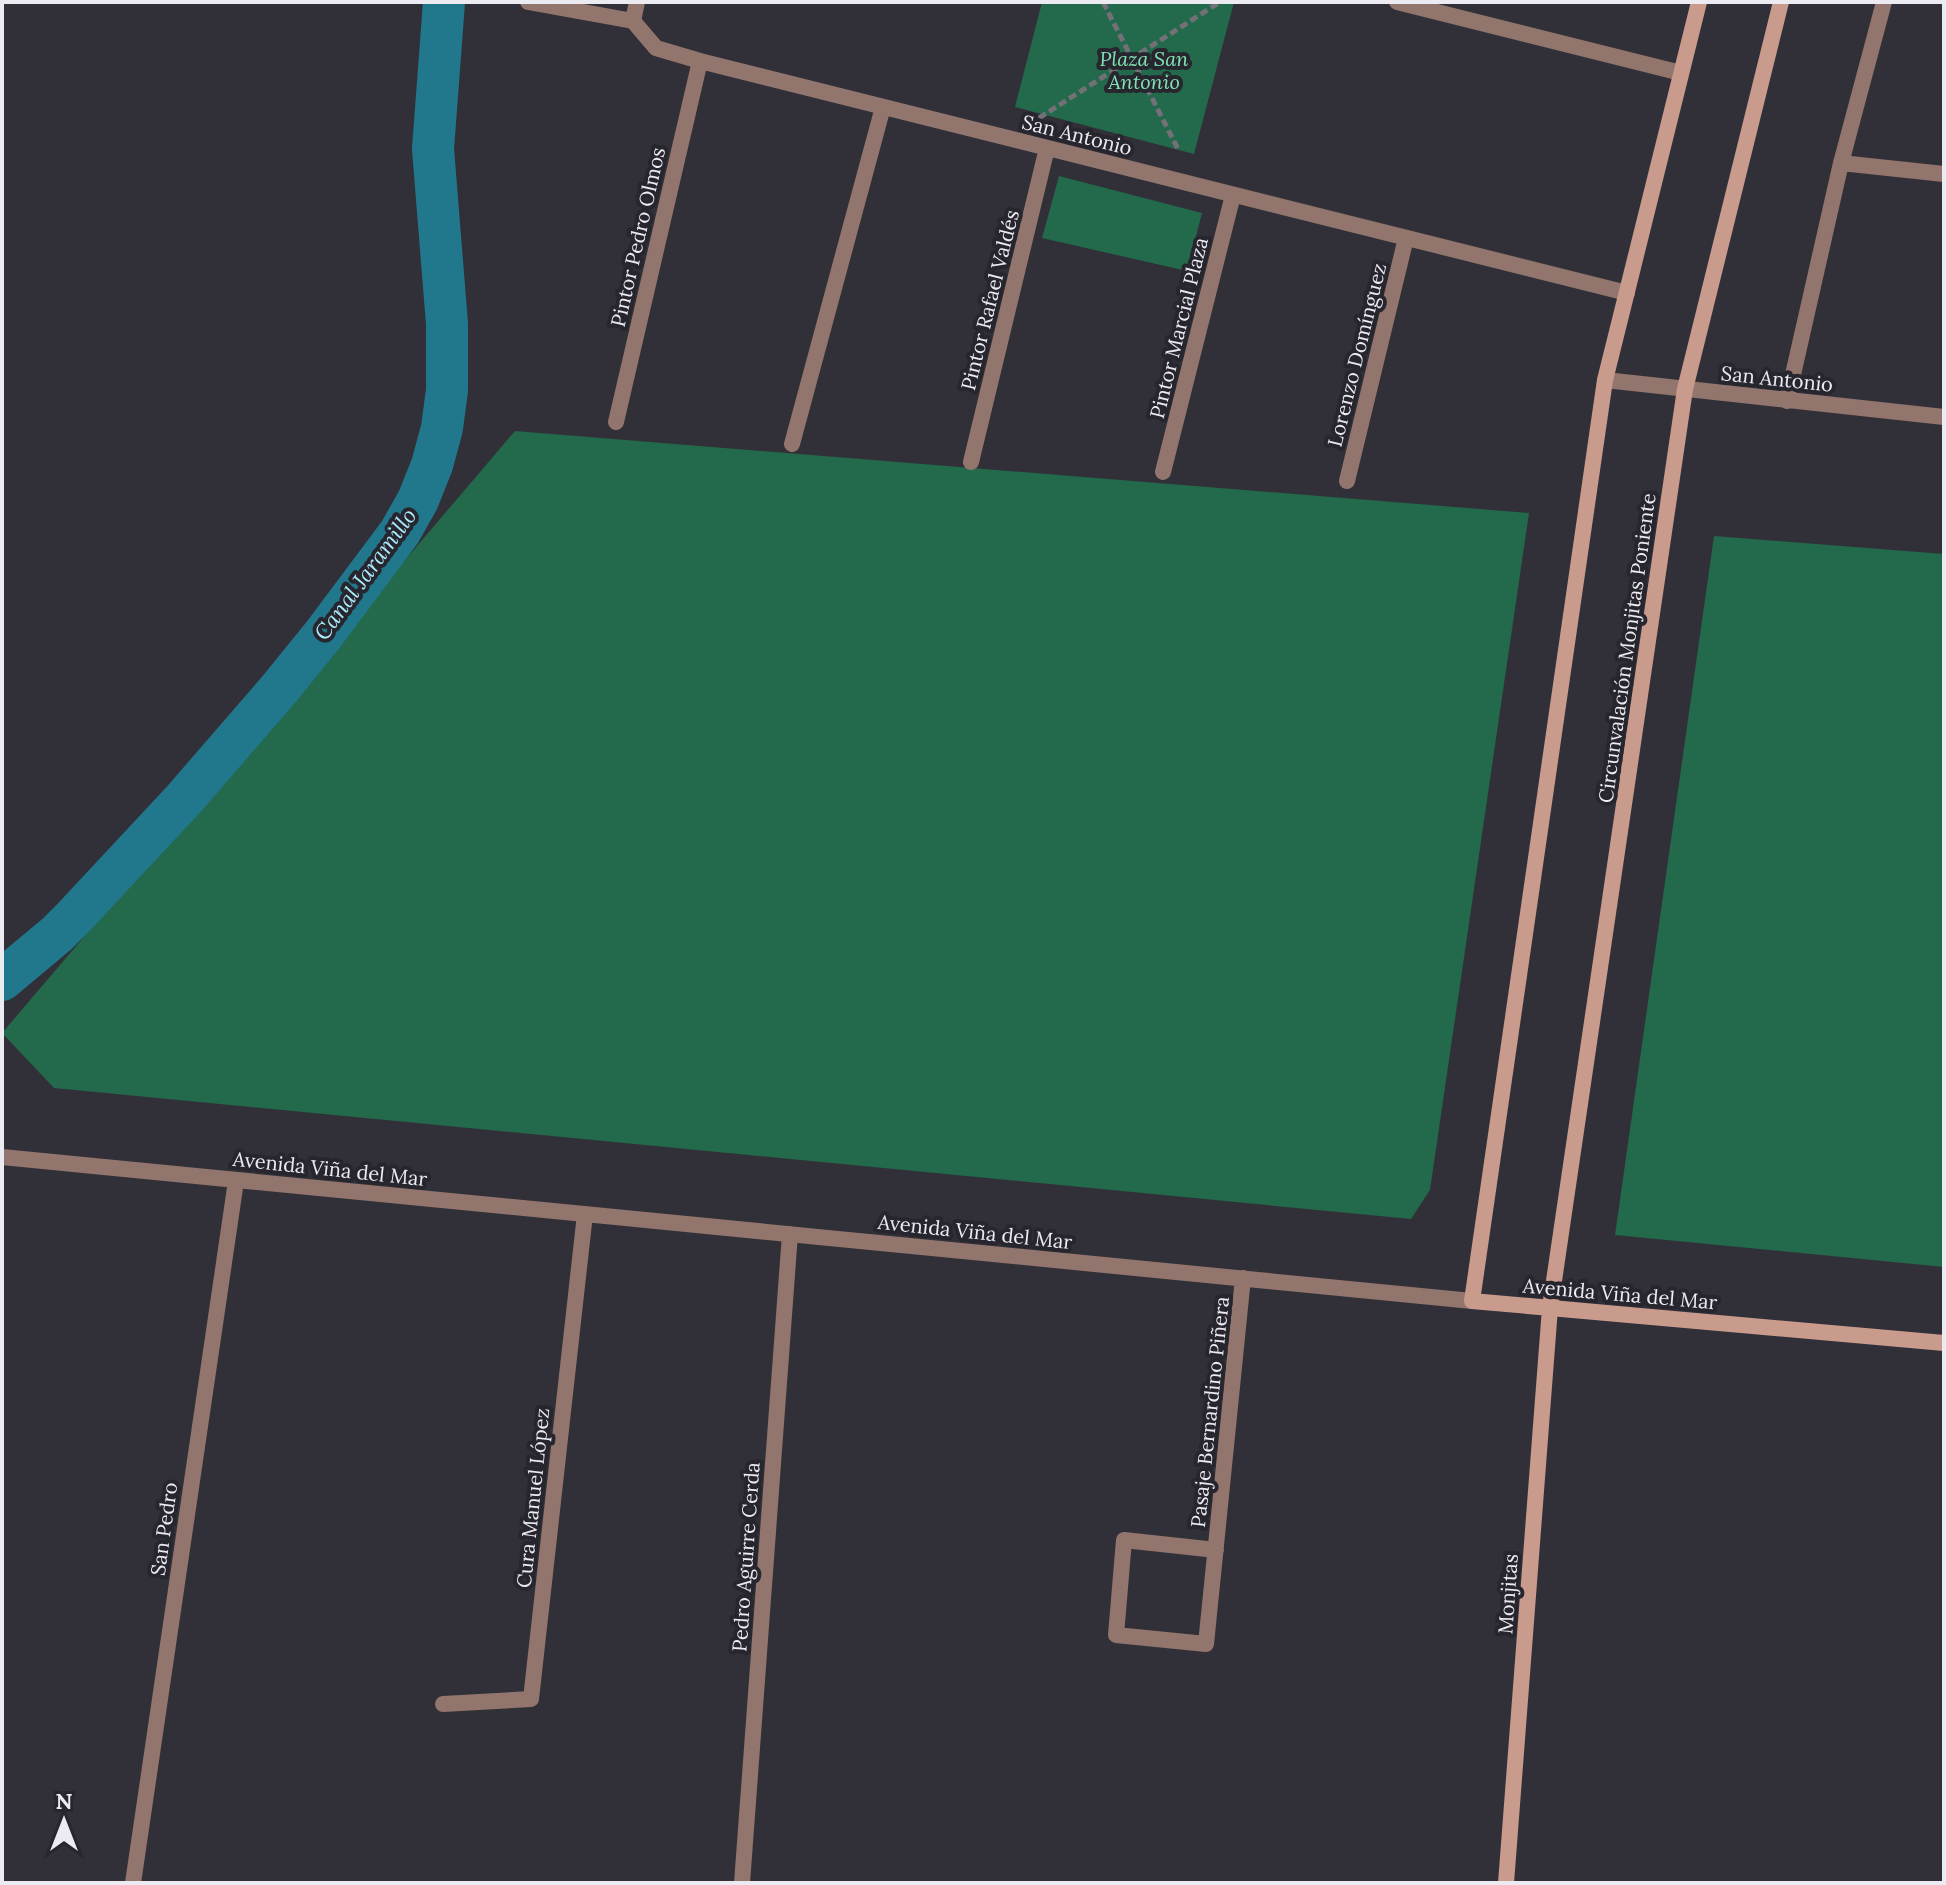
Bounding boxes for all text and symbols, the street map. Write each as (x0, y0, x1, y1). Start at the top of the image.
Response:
park label: Plaza San Antonio (1100, 46, 1189, 94)
street label: San Antonio (1020, 109, 1135, 160)
street label: Pintor Pedro Olmos (605, 145, 670, 329)
street label: Pintor Rafael Valdés (955, 207, 1024, 393)
street label: Pintor Marcial Plaza (1144, 235, 1213, 421)
street label: Lorenzo Domínguez (1322, 261, 1391, 449)
street label: San Antonio (1720, 360, 1834, 397)
street label: Circunvalación Monjitas Poniente (1592, 491, 1661, 804)
water label: Canal Jaramillo (308, 502, 422, 646)
street label: Avenida Viña del Mar (231, 1146, 429, 1191)
street label: Avenida Viña del Mar (876, 1209, 1074, 1254)
street label: Avenida Viña del Mar (1521, 1272, 1719, 1314)
street label: Pasaje Bernardino Piñera (1185, 1295, 1234, 1529)
street label: Cura Manuel López (511, 1407, 554, 1589)
street label: Pedro Aguirre Cerda (726, 1461, 765, 1653)
street label: San Pedro (145, 1481, 182, 1577)
street label: Monjitas (1492, 1553, 1523, 1635)
north arrow (24, 1781, 104, 1861)
text: N (55, 1787, 73, 1815)

